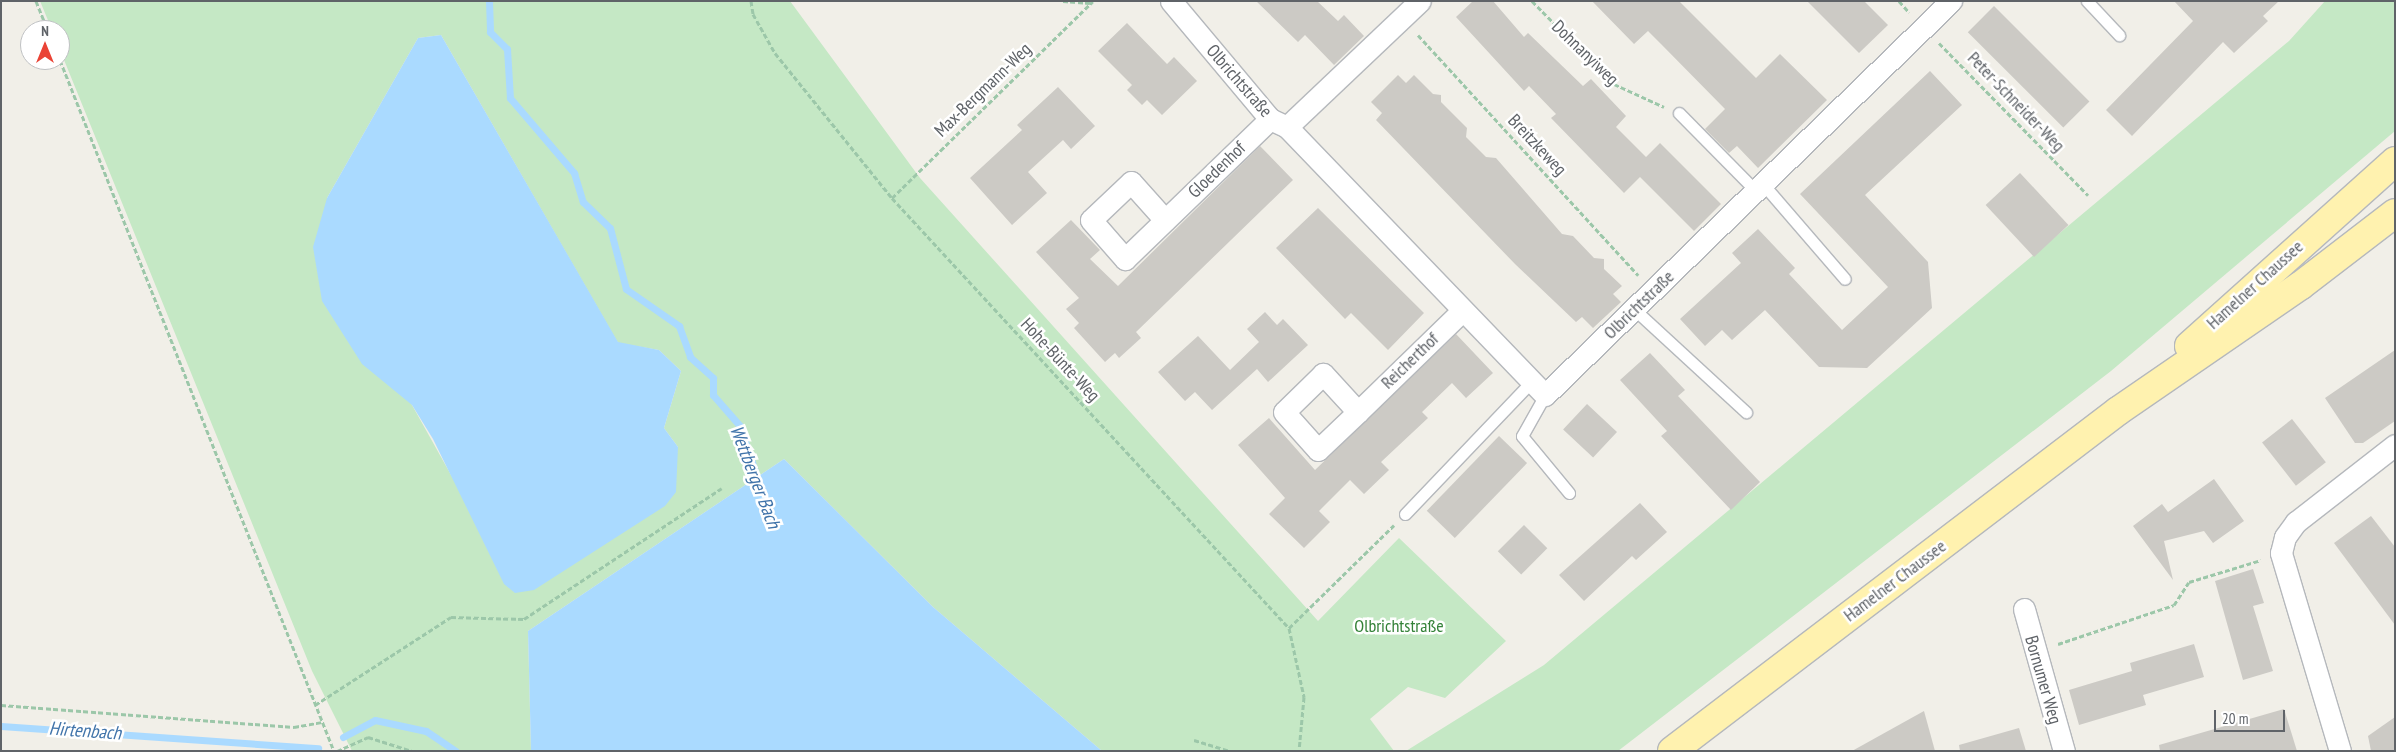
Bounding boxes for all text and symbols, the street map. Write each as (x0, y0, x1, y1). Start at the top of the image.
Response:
street label: Dohnanyiweg (1547, 16, 1623, 90)
north arrow (20, 20, 70, 70)
text: N (41, 22, 49, 40)
street label: Max-Bergmann-Weg (930, 39, 1036, 141)
street label: Olbrichtstraße (1202, 40, 1276, 122)
street label: Peter-Schneider-Weg (1963, 48, 2069, 156)
street label: Breitzkeweg (1503, 110, 1571, 180)
street label: Gloedenhof (1184, 137, 1250, 203)
street label: Hamelner Chaussee (2202, 236, 2308, 334)
street label: Olbrichtstraße (1599, 266, 1679, 344)
street label: Hohe-Bünte-Weg (1016, 314, 1104, 406)
street label: Reicherthof (1377, 328, 1443, 394)
water label: Wettberger Bach (725, 422, 785, 532)
street label: Hamelner Chaussee (1840, 536, 1950, 626)
park label: Olbrichtstraße (1354, 615, 1444, 637)
street label: Bornumer Weg (2020, 633, 2066, 727)
scale bar (2216, 700, 2287, 732)
text: 20 m (2222, 709, 2248, 728)
water label: Hirtenbach (48, 717, 122, 745)

